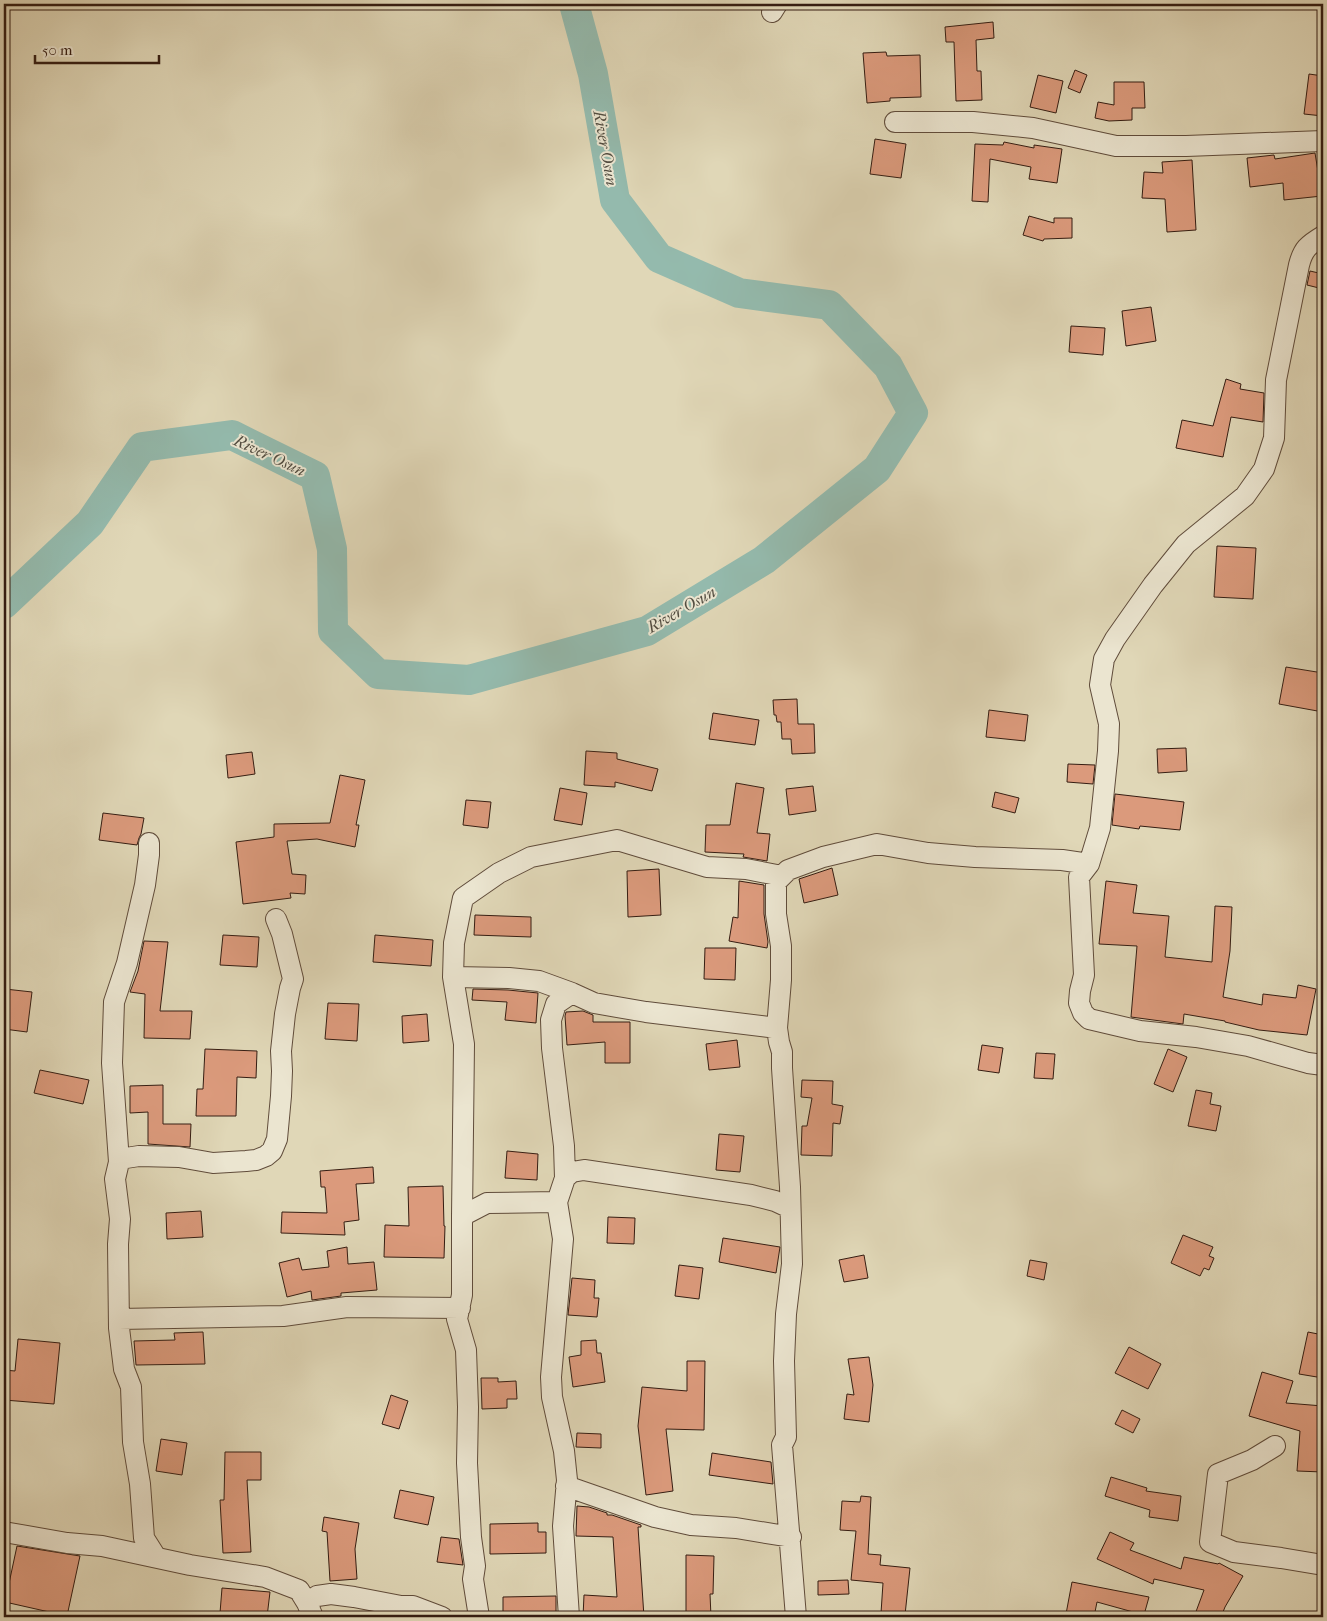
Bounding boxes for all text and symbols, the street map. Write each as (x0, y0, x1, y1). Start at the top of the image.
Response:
scale bar (35, 32, 159, 64)
text: 50 m (42, 41, 73, 59)
water label: River Osun (589, 108, 622, 187)
water label: River Osun (230, 430, 308, 480)
water label: River Osun (643, 582, 719, 637)

